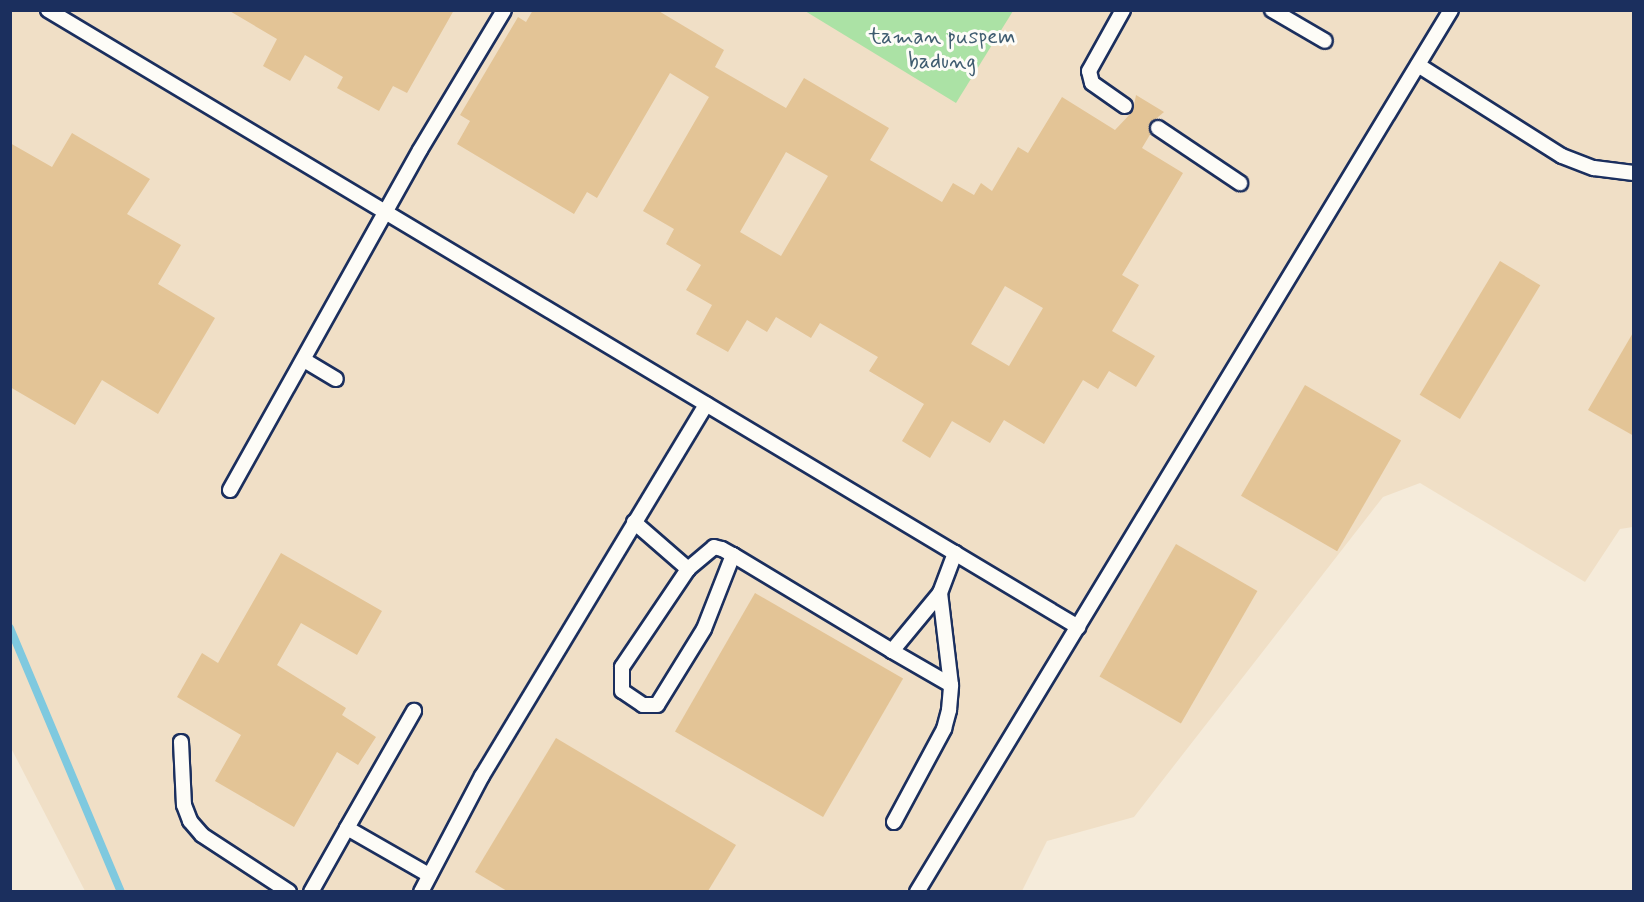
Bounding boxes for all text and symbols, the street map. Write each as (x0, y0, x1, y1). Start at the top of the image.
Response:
park label: taman puspem badung (870, 24, 1014, 76)

